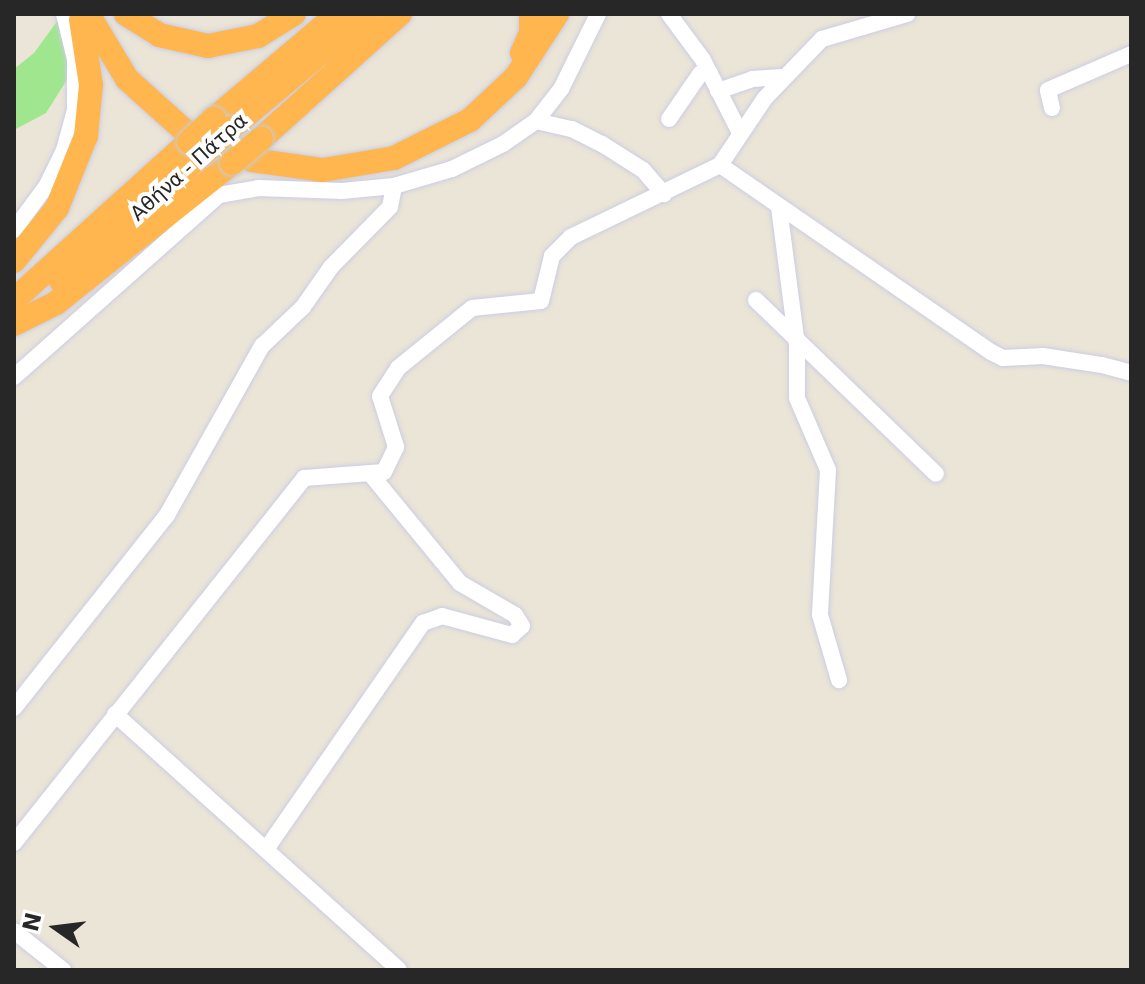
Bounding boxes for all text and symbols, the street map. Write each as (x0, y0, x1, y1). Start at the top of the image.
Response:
street label: Αθήνα - Πάτρα (126, 108, 252, 226)
north arrow (16, 888, 96, 968)
text: N (18, 910, 47, 934)

